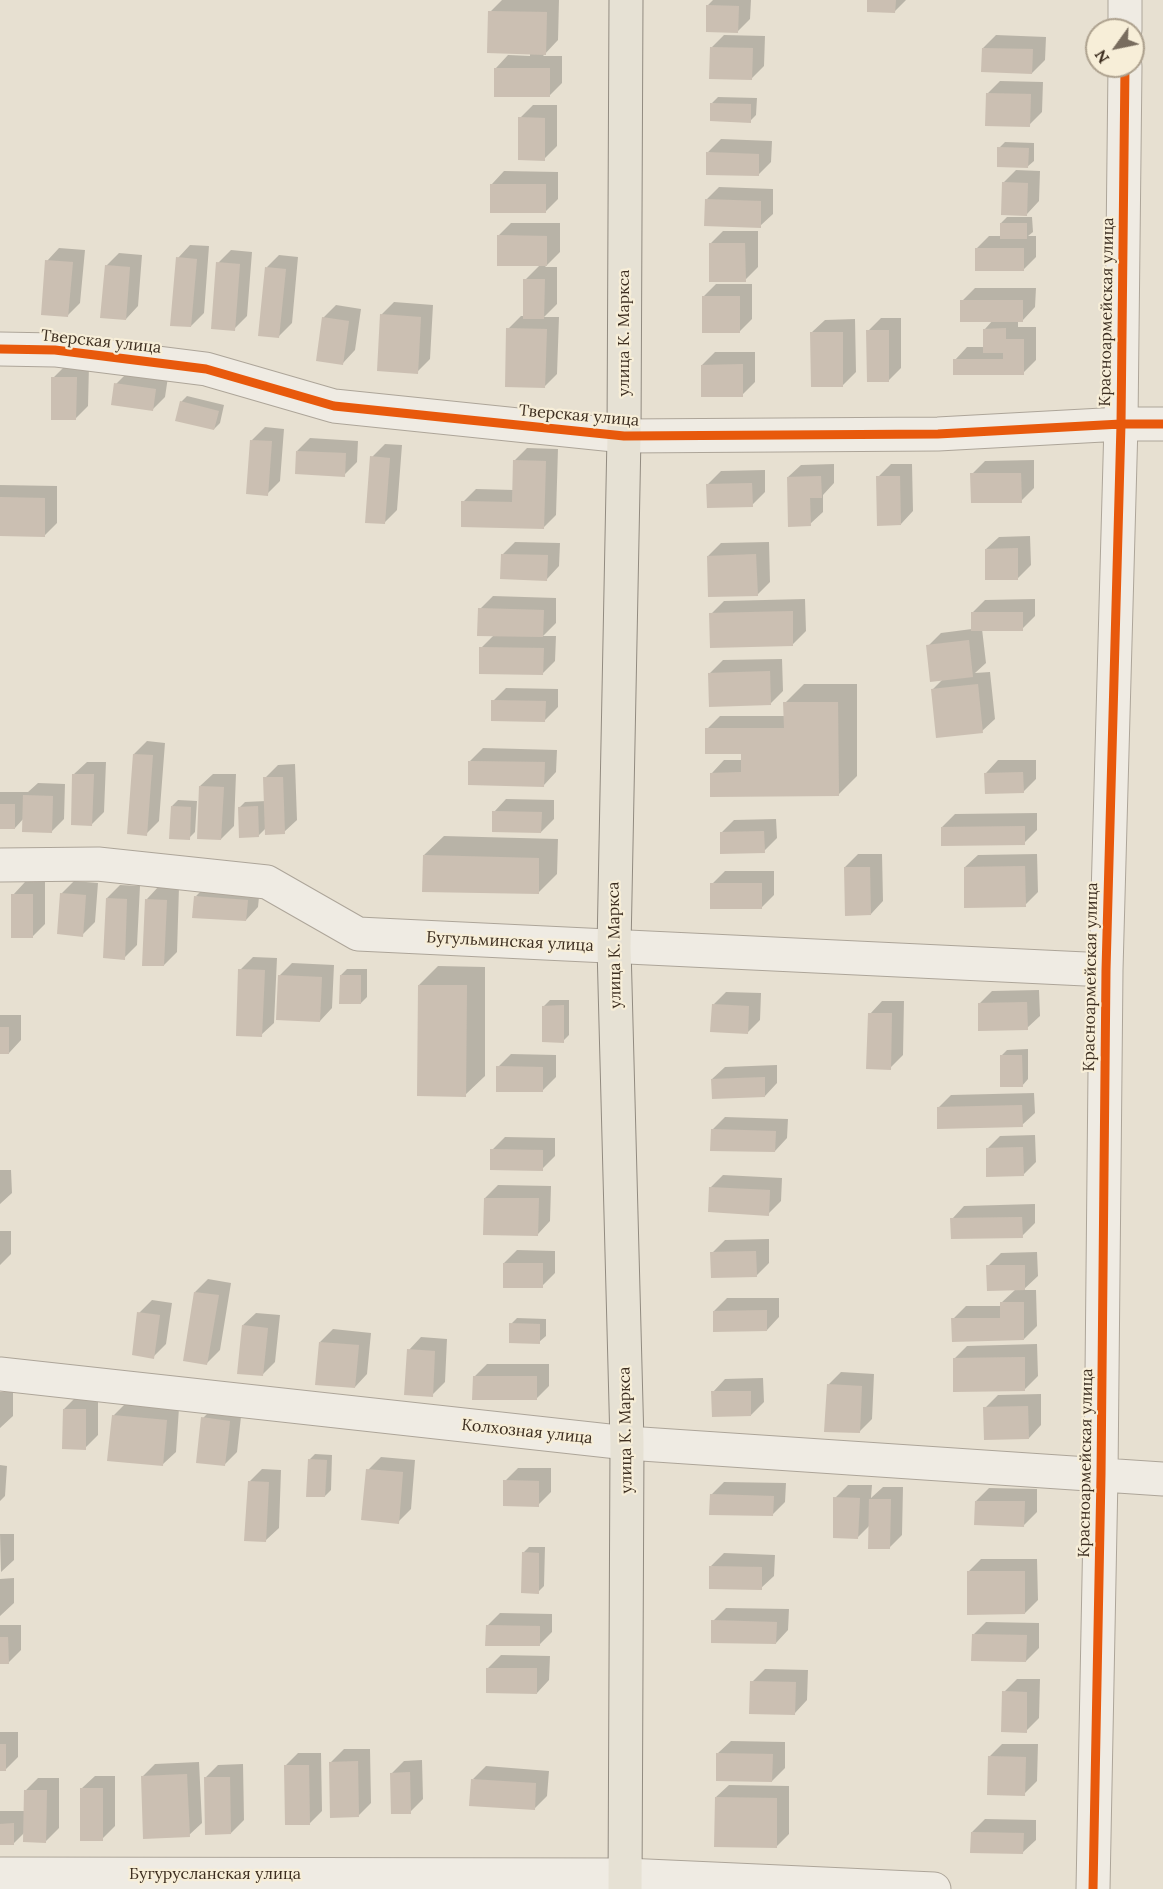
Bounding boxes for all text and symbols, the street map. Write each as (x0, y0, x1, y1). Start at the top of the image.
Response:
north arrow (1085, 18, 1145, 78)
text: N (1090, 46, 1113, 67)
street label: Красноармейская улица (1096, 217, 1118, 407)
street label: улица К. Маркса (614, 269, 634, 397)
street label: Тверская улица (40, 326, 162, 358)
street label: Тверская улица (518, 401, 640, 431)
street label: улица К. Маркса (604, 881, 626, 1009)
street label: Красноармейская улица (1080, 882, 1102, 1072)
street label: Бугульминская улица (426, 928, 594, 956)
street label: улица К. Маркса (615, 1366, 637, 1494)
street label: Красноармейская улица (1075, 1368, 1097, 1558)
street label: Колхозная улица (460, 1416, 594, 1448)
street label: Бугурусланская улица (129, 1864, 301, 1884)

